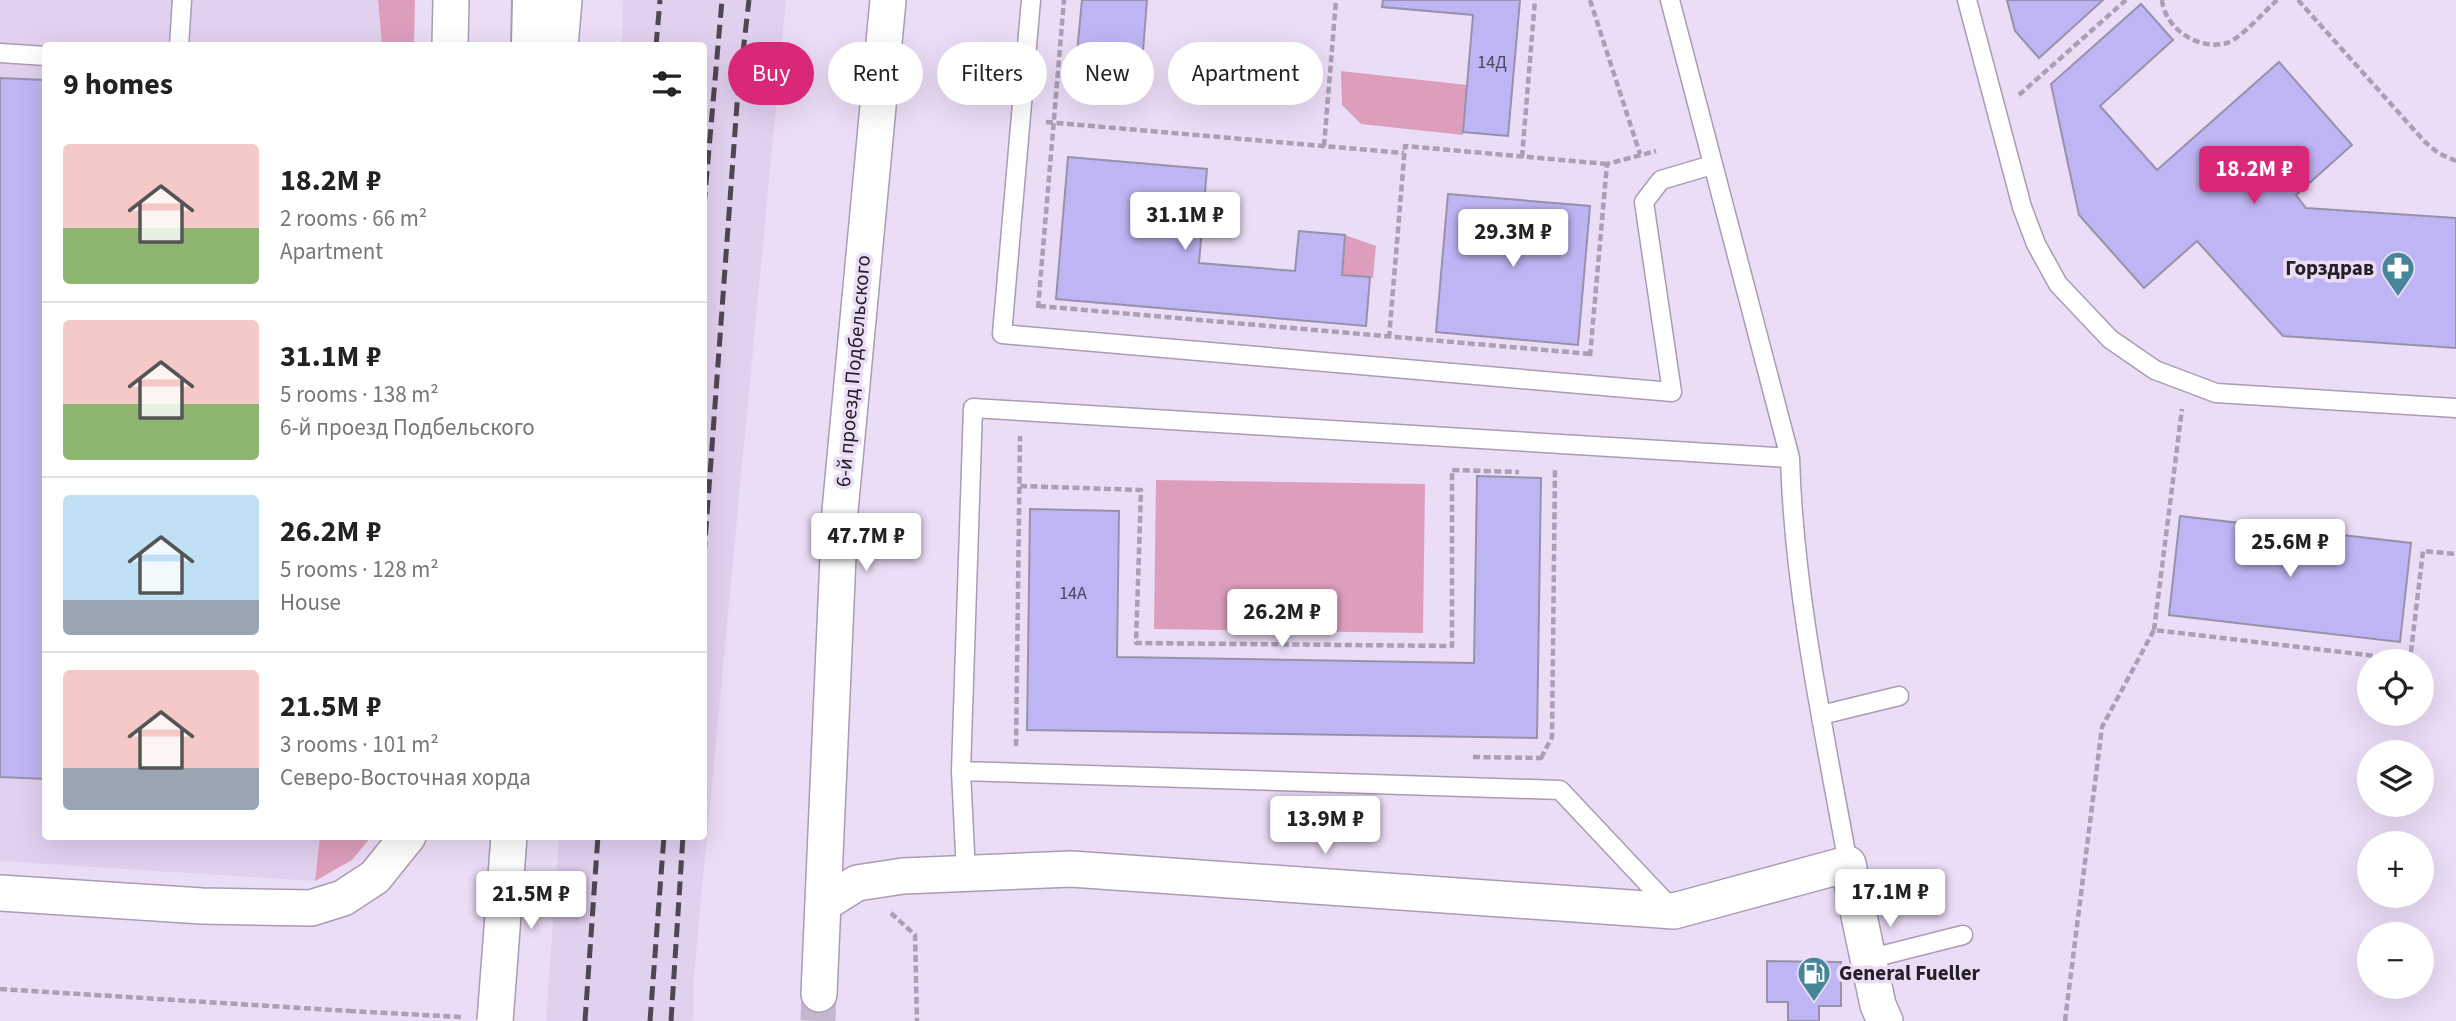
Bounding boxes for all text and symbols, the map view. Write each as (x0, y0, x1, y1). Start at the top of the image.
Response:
chip: Buy (728, 42, 814, 105)
chip: Rent (828, 42, 923, 105)
chip: Filters (937, 42, 1047, 105)
chip: New (1061, 42, 1154, 105)
chip: Apartment (1168, 42, 1323, 105)
house number: 14Д (1477, 50, 1507, 75)
text: 9 homes (63, 63, 173, 106)
icon: filters (648, 65, 686, 103)
pin: 18.2M ₽ (2189, 146, 2319, 206)
text: 18.2M ₽ (2215, 152, 2293, 185)
text: 18.2M ₽ (280, 159, 381, 202)
icon: home (119, 172, 203, 256)
pin: 31.1M ₽ (1120, 192, 1250, 252)
text: 31.1M ₽ (1146, 198, 1224, 231)
text: 2 rooms · 66 m² (280, 202, 427, 235)
pin: 29.3M ₽ (1448, 210, 1578, 269)
text: 29.3M ₽ (1474, 215, 1552, 248)
text: Apartment (280, 235, 383, 268)
pharmacy icon: Горздрав (2379, 249, 2417, 298)
place label: Горздрав (2285, 253, 2374, 283)
street label: 6-й проезд Подбельского (828, 254, 878, 488)
text: 31.1M ₽ (280, 335, 381, 378)
icon: home (119, 348, 203, 432)
text: 5 rooms · 138 m² (280, 378, 439, 411)
text: 6-й проезд Подбельского (280, 411, 535, 444)
text: 26.2M ₽ (280, 510, 381, 553)
pin: 47.7M ₽ (801, 514, 931, 573)
text: 47.7M ₽ (827, 519, 905, 552)
pin: 25.6M ₽ (2225, 520, 2355, 579)
icon: home (119, 523, 203, 607)
text: 25.6M ₽ (2251, 525, 2329, 558)
text: 5 rooms · 128 m² (280, 553, 439, 586)
house number: 14А (1059, 581, 1087, 606)
text: House (280, 586, 341, 619)
pin: 26.2M ₽ (1217, 590, 1347, 649)
text: 26.2M ₽ (1243, 595, 1321, 628)
map controls (2357, 649, 2434, 999)
button: locate (2357, 649, 2434, 726)
text: 21.5M ₽ (280, 685, 381, 728)
icon: home (119, 698, 203, 782)
text: 3 rooms · 101 m² (280, 728, 439, 761)
button: layers (2357, 740, 2434, 817)
text: Северо-Восточная хорда (280, 761, 531, 794)
pin: 13.9M ₽ (1260, 796, 1390, 856)
text: 13.9M ₽ (1286, 802, 1364, 835)
button: + (2357, 831, 2434, 908)
pin: 17.1M ₽ (1825, 870, 1955, 929)
pin: 21.5M ₽ (466, 872, 596, 931)
text: 17.1M ₽ (1851, 875, 1929, 908)
text: 21.5M ₽ (492, 877, 570, 910)
button: − (2357, 922, 2434, 999)
fuel station icon: General Fueller (1795, 954, 1833, 1003)
place label: General Fueller (1839, 958, 1981, 988)

